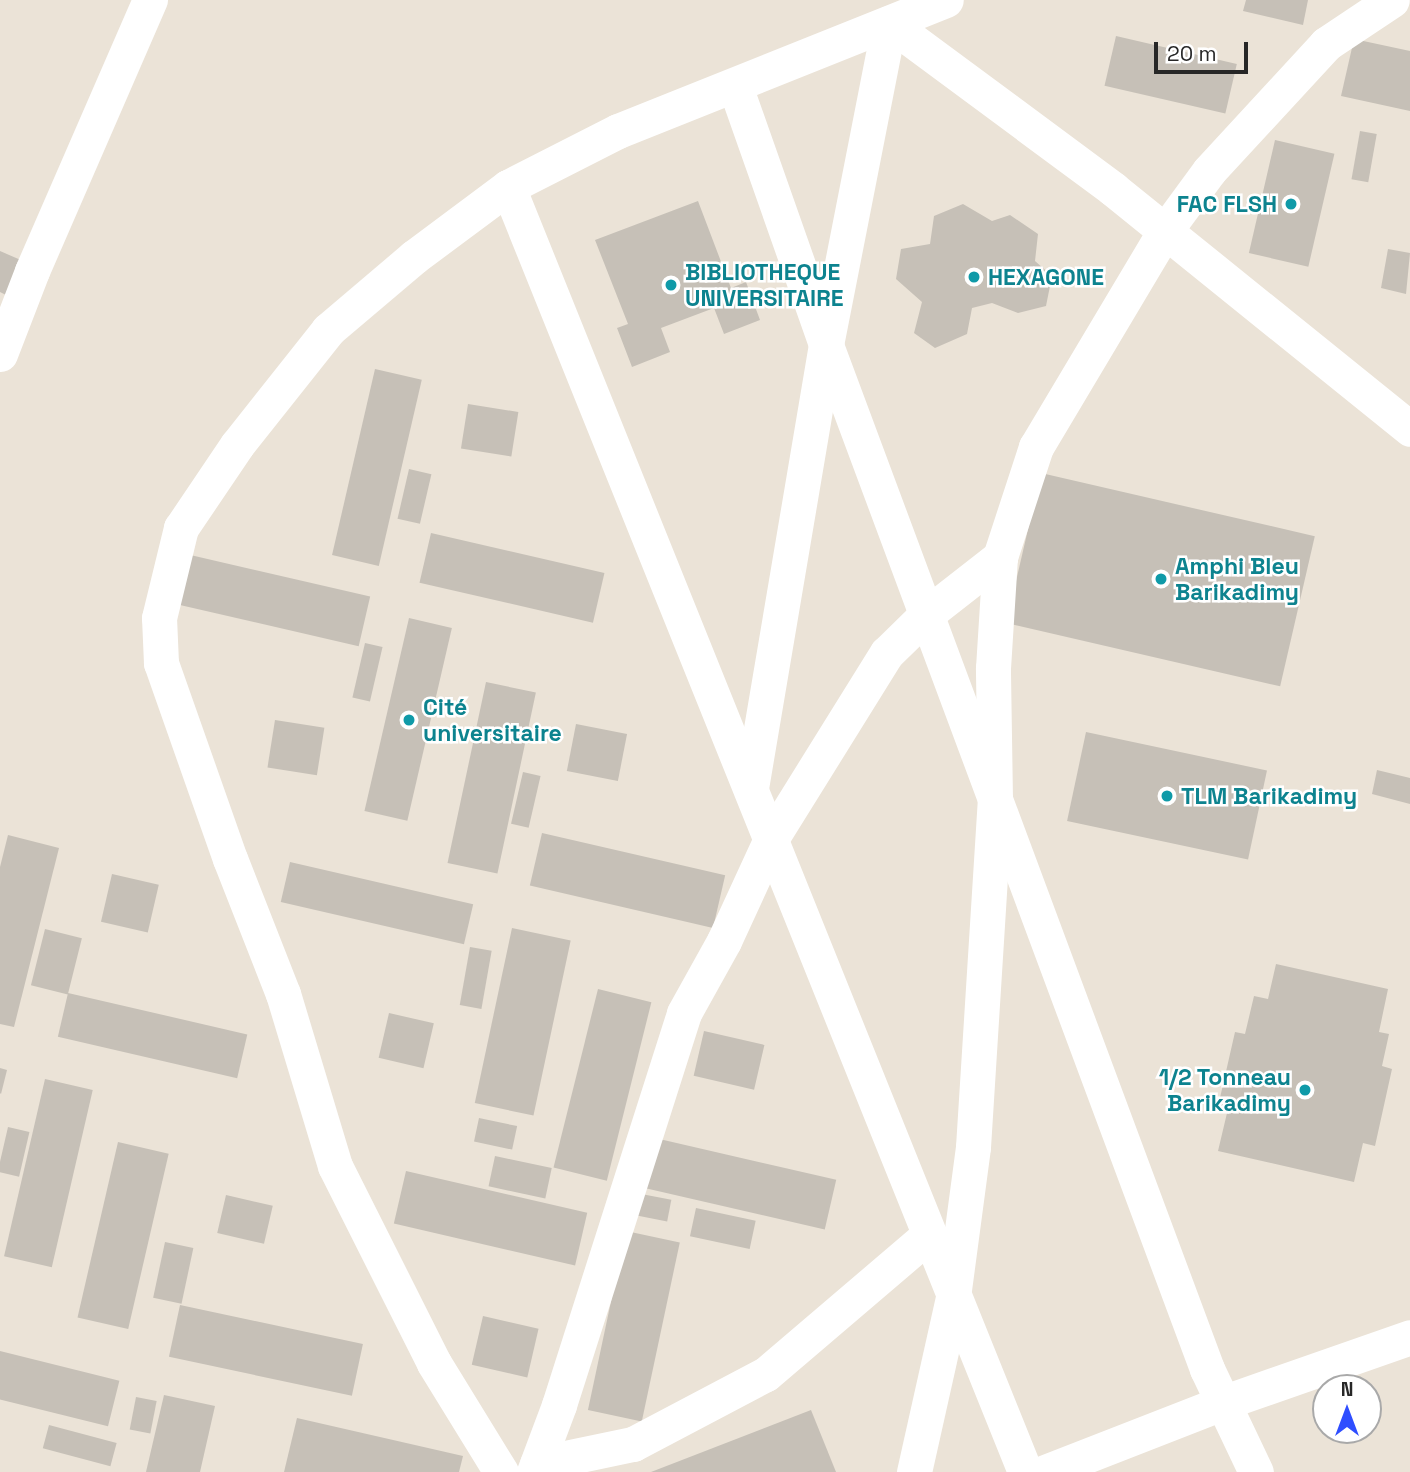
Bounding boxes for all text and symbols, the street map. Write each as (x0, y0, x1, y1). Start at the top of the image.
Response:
scale bar (1158, 28, 1252, 72)
text: 20 m (1167, 40, 1217, 67)
place label: FAC FLSH (1177, 190, 1277, 218)
marker: FAC FLSH (1283, 196, 1299, 212)
place label: BIBLIOTHEQUE UNIVERSITAIRE (685, 258, 843, 312)
place label: HEXAGONE (988, 263, 1104, 291)
marker: HEXAGONE (966, 269, 982, 285)
marker: BIBLIOTHEQUE UNIVERSITAIRE (663, 277, 679, 293)
place label: Amphi Bleu Barikadimy (1175, 552, 1299, 606)
marker: Amphi Bleu Barikadimy (1153, 571, 1169, 587)
place label: Cité universitaire (423, 693, 562, 747)
marker: Cité universitaire (401, 712, 417, 728)
place label: TLM Barikadimy (1181, 782, 1357, 810)
marker: TLM Barikadimy (1159, 788, 1175, 804)
place label: 1/2 Tonneau Barikadimy (1158, 1063, 1291, 1117)
marker: 1/2 Tonneau Barikadimy (1297, 1082, 1313, 1098)
north arrow (1312, 1374, 1382, 1444)
text: N (1341, 1377, 1353, 1402)

